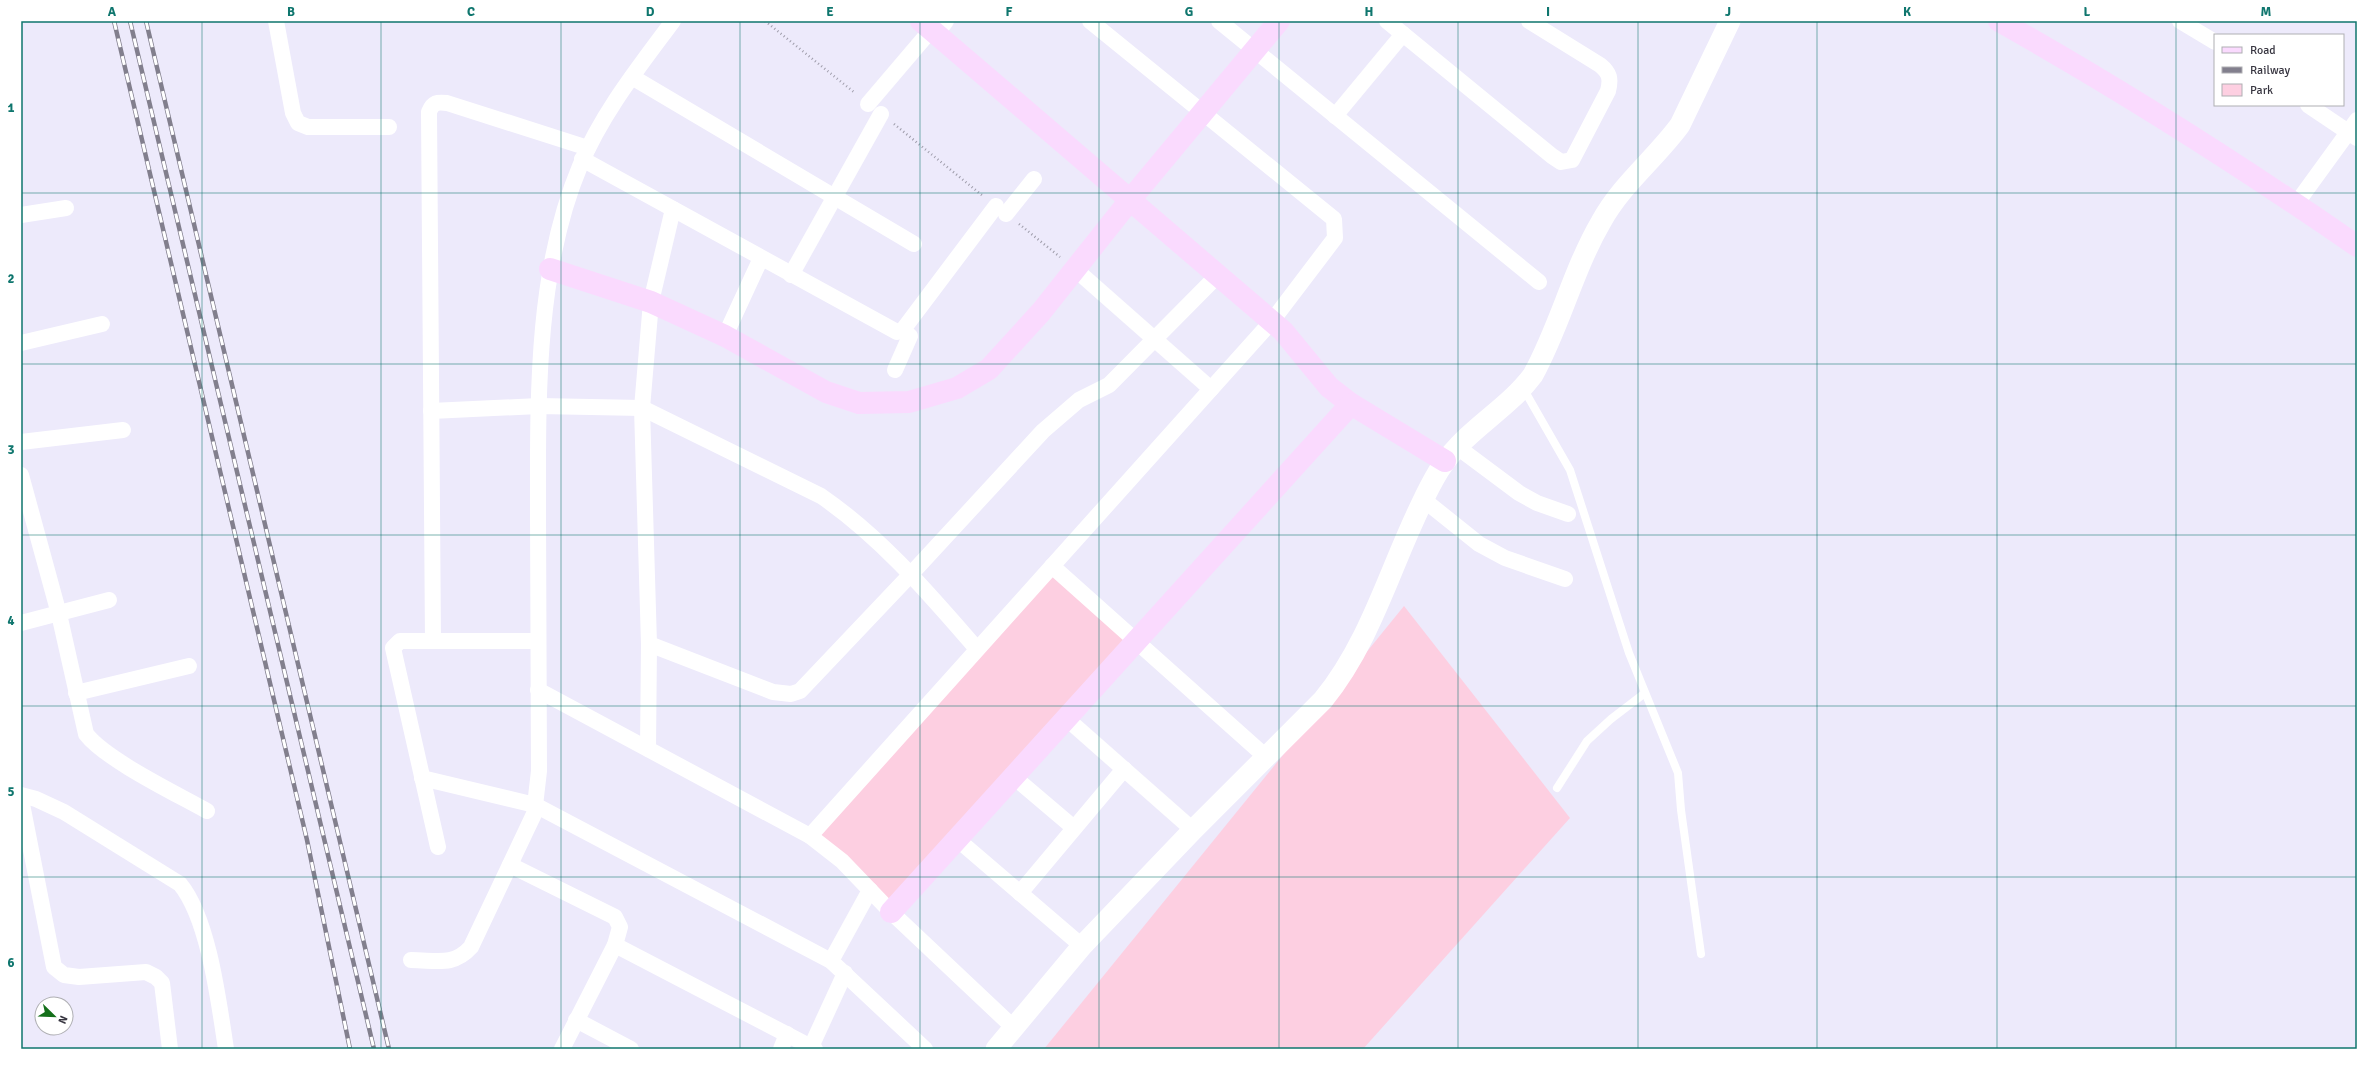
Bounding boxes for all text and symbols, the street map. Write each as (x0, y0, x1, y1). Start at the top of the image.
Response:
text: A (108, 4, 117, 20)
text: B (287, 4, 295, 20)
text: C (467, 4, 475, 20)
text: D (646, 4, 655, 20)
text: E (826, 4, 834, 20)
text: F (1006, 4, 1013, 20)
text: G (1185, 4, 1193, 20)
text: H (1365, 4, 1373, 20)
text: I (1546, 4, 1550, 20)
text: J (1725, 4, 1731, 20)
text: K (1903, 4, 1911, 20)
text: L (2084, 4, 2091, 20)
text: M (2261, 4, 2272, 20)
legend (2214, 34, 2344, 106)
text: Road (2250, 43, 2276, 58)
text: Railway (2250, 63, 2290, 78)
text: Park (2250, 83, 2273, 98)
text: 1 (7, 100, 15, 116)
text: 2 (7, 271, 15, 287)
text: 3 (7, 442, 15, 458)
text: 4 (7, 613, 15, 629)
text: 5 (7, 784, 15, 800)
text: 6 (7, 955, 15, 971)
north arrow (34, 996, 74, 1036)
text: N (55, 1014, 70, 1026)

